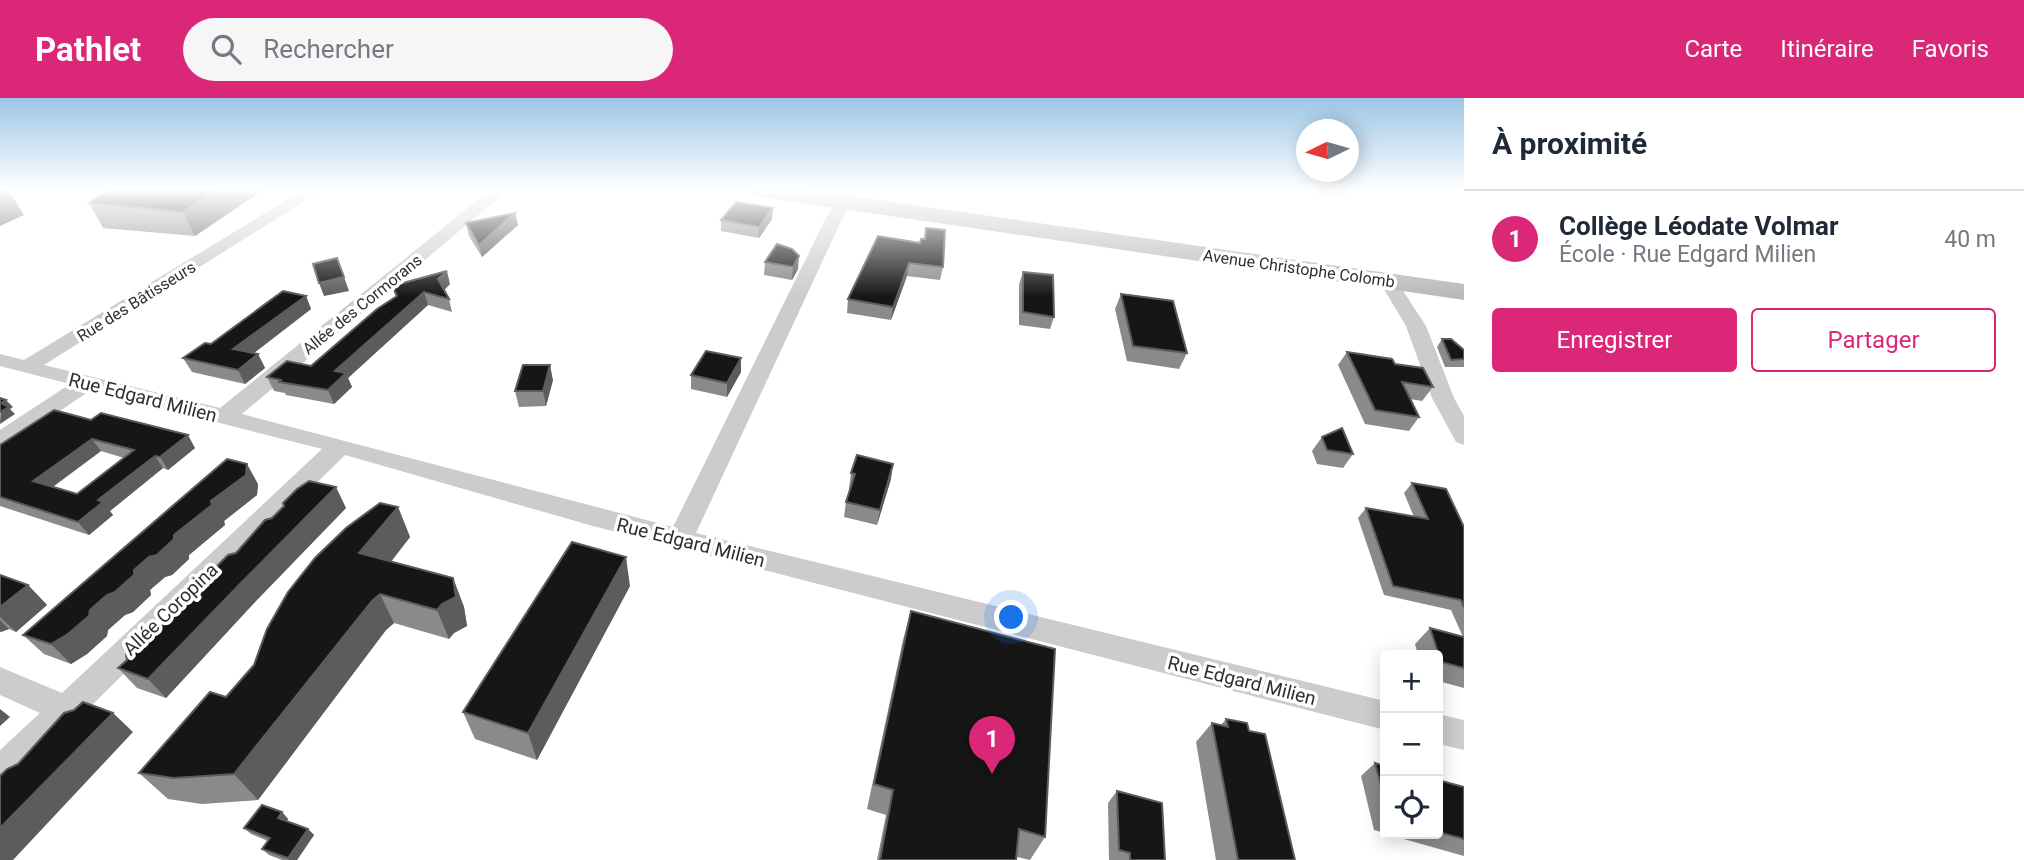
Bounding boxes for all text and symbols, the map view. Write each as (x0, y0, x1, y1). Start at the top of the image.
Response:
search box (183, 18, 673, 81)
text: Pathlet (35, 30, 141, 69)
icon: search (207, 30, 245, 68)
text: Rechercher (263, 34, 394, 64)
text: Carte (1684, 35, 1742, 63)
text: Itinéraire (1780, 35, 1874, 63)
text: Favoris (1912, 35, 1989, 63)
north arrow (1296, 119, 1359, 182)
text: À proximité (1492, 126, 1647, 161)
text: Collège Léodate Volmar (1559, 211, 1838, 241)
text: 1 (1508, 226, 1522, 253)
text: 40 m (1944, 226, 1996, 253)
text: École · Rue Edgard Milien (1559, 241, 1816, 268)
street label: Avenue Christophe Colomb (1202, 246, 1396, 291)
street label: Allée des Cormorans (299, 250, 426, 358)
street label: Rue des Bâtisseurs (73, 257, 199, 346)
button: Enregistrer (1492, 308, 1737, 372)
button: Partager (1751, 308, 1996, 372)
street label: Rue Edgard Milien (66, 368, 219, 427)
street label: Rue Edgard Milien (614, 513, 767, 572)
street label: Allée Coropina (118, 558, 223, 660)
your location (994, 600, 1028, 634)
map controls (1380, 650, 1443, 839)
button: + (1380, 650, 1443, 713)
street label: Rue Edgard Milien (1165, 651, 1318, 710)
button: − (1380, 713, 1443, 776)
pin: 1 (969, 716, 1015, 774)
button: locate (1380, 776, 1443, 839)

